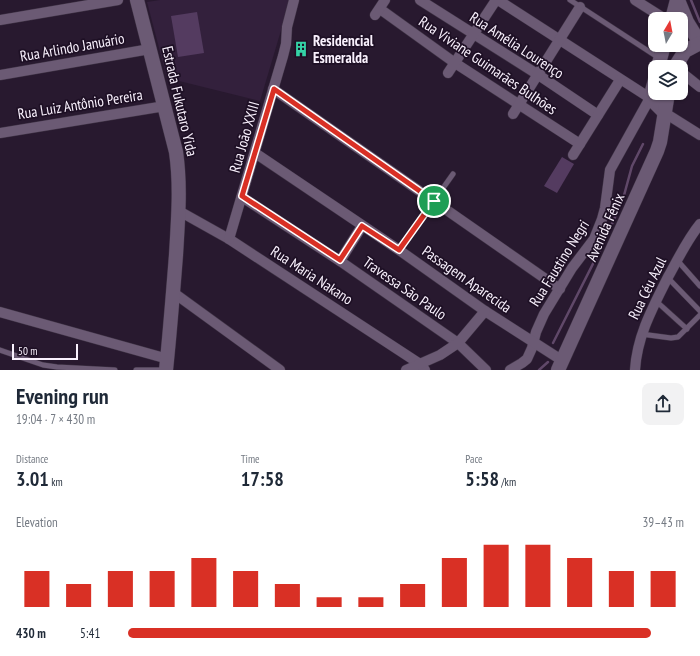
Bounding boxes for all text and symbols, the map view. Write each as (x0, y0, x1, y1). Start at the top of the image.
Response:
street label: Rua Amélia Lourenço (466, 7, 568, 83)
street label: Rua Viviane Guimarães Bulhões (415, 12, 561, 118)
north arrow (648, 12, 688, 52)
map controls (648, 12, 688, 100)
street label: Rua Arlindo Januário (18, 28, 126, 66)
place label: Residencial Esmeralda (313, 31, 374, 67)
building icon: Residencial Esmeralda (292, 40, 310, 58)
street label: Estrada Fukutaro Yida (158, 44, 202, 158)
button: layers (648, 60, 688, 100)
street label: Rua Luiz Antônio Pereira (16, 85, 144, 123)
street label: Rua João XXIII (225, 99, 263, 175)
pin (417, 184, 451, 218)
icon: arrive (423, 190, 445, 212)
street label: Avenida Fênix (582, 190, 628, 264)
street label: Rua Faustino Negri (525, 216, 593, 310)
street label: Rua Maria Nakano (267, 241, 357, 309)
street label: Passagem Aparecida (419, 241, 515, 317)
street label: Travessa São Paulo (359, 252, 451, 324)
street label: Rua Céu Azul (624, 253, 670, 322)
scale bar (12, 342, 78, 361)
text: 50 m (18, 344, 37, 358)
text: Evening run (16, 382, 109, 410)
button: share (642, 383, 684, 425)
text: 19:04 · 7 × 430 m (16, 411, 95, 428)
text: Distance (16, 452, 48, 466)
text: Time (241, 452, 260, 466)
text: Pace (465, 452, 483, 466)
text: 3.01 (16, 466, 49, 492)
text: 17:58 (241, 466, 284, 492)
text: 5:58 (465, 466, 499, 492)
text: km (49, 475, 63, 489)
text: /km (499, 475, 516, 489)
text: Elevation (16, 514, 58, 531)
text: 39–43 m (642, 514, 684, 531)
text: 430 m (16, 625, 46, 642)
text: 5:41 (80, 625, 100, 642)

